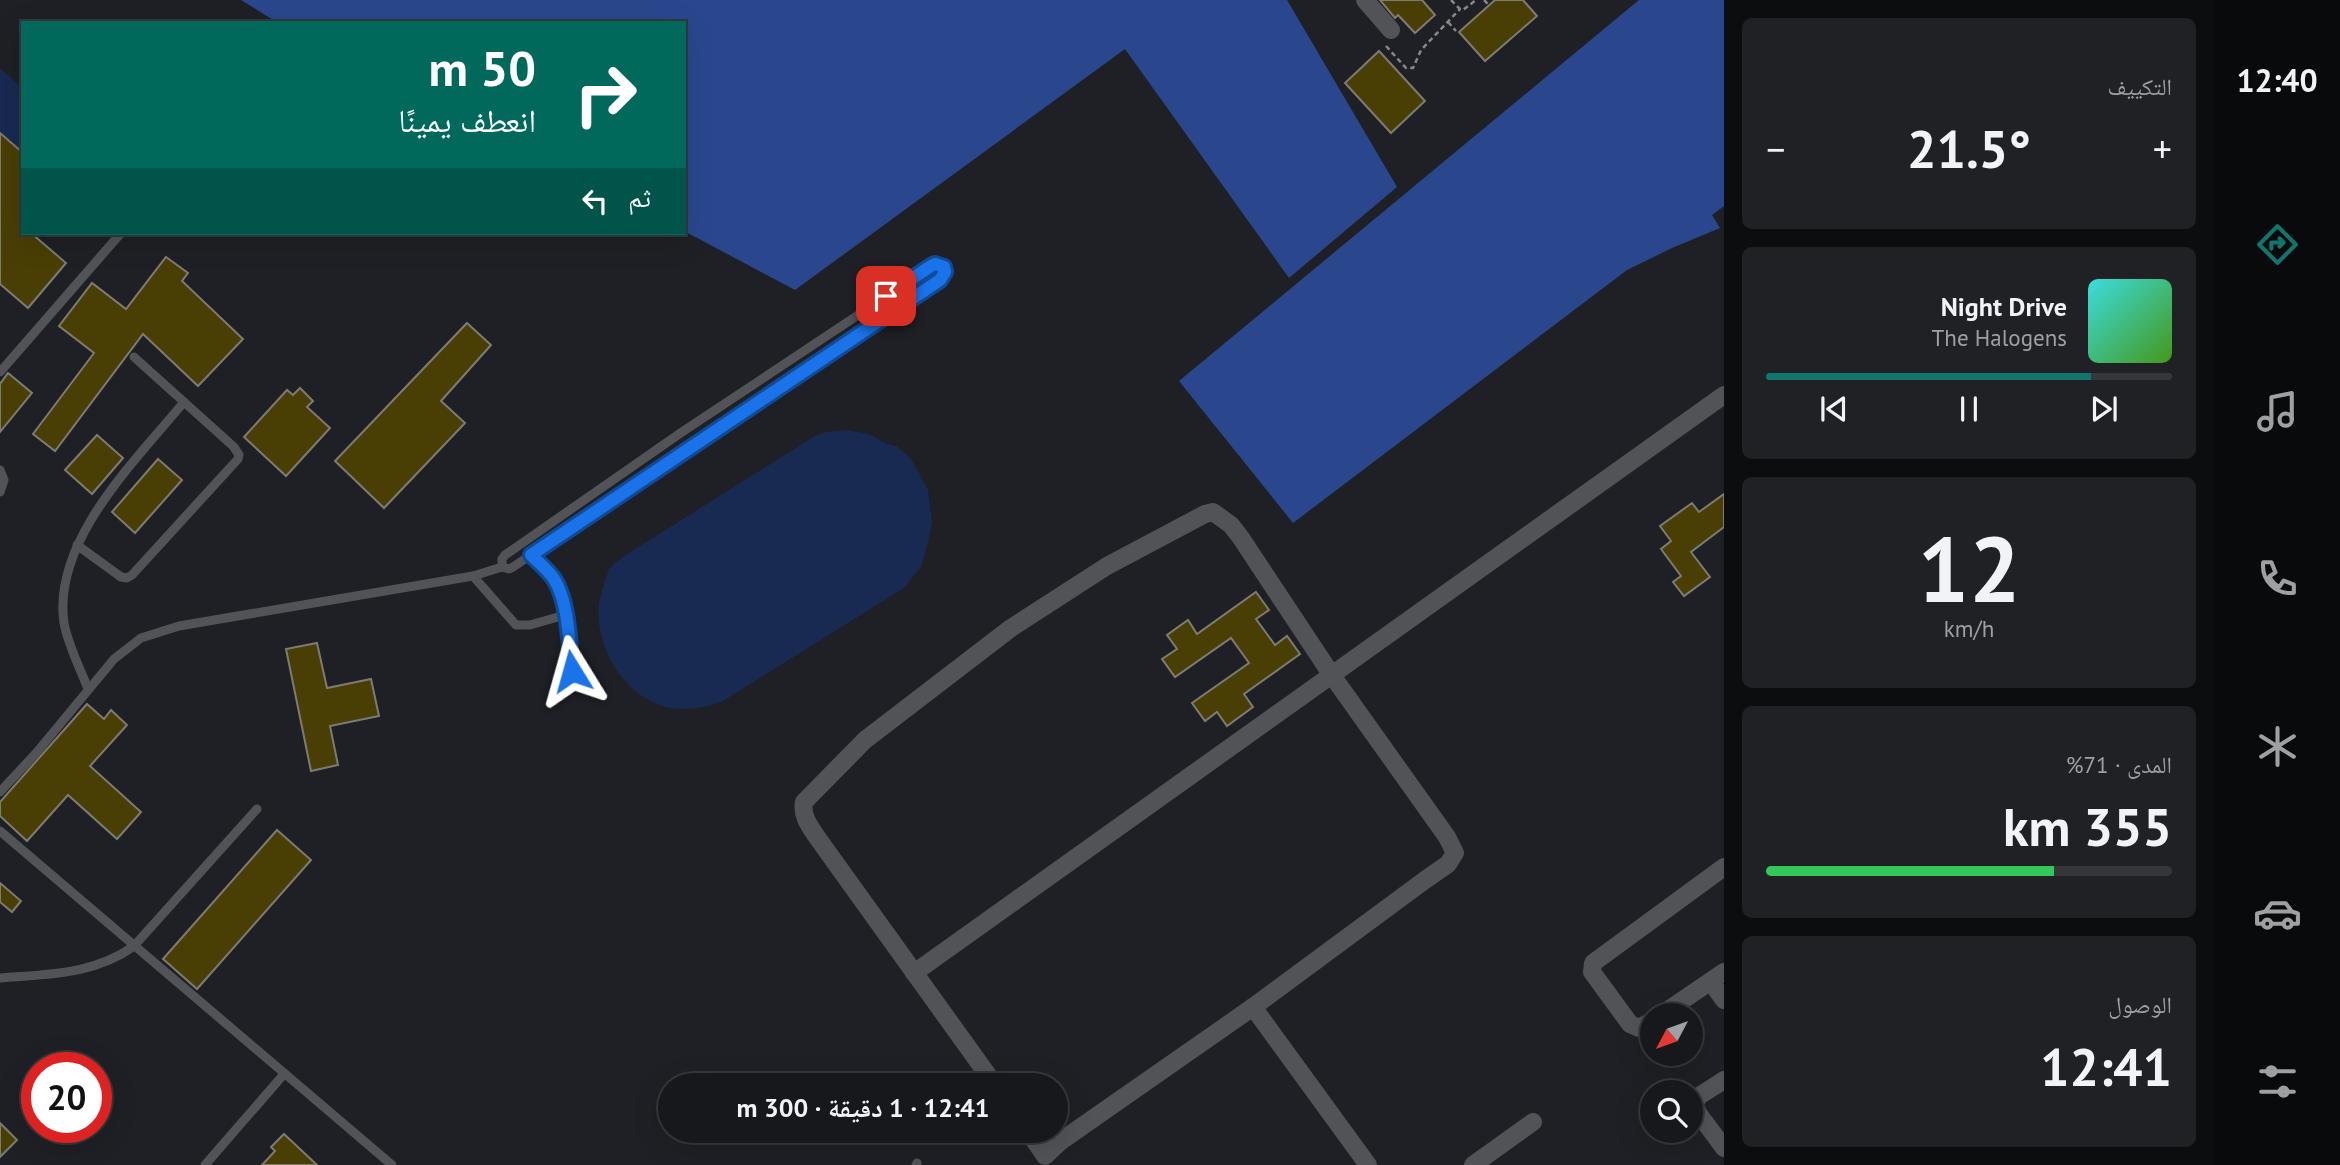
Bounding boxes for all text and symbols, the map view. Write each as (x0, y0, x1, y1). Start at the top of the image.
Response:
text: 50 m (429, 36, 536, 100)
icon: right (560, 49, 651, 140)
text: 12:40 (2236, 59, 2318, 101)
text: التكييف (2107, 72, 2172, 101)
text: انعطف يمينًا (398, 99, 536, 141)
text: 21.5° (1907, 115, 2031, 182)
text: − (1766, 124, 1785, 173)
text: + (2153, 124, 2172, 173)
text: ثم (628, 181, 651, 214)
icon: left (576, 182, 614, 220)
icon: directions (2253, 220, 2302, 269)
pin (856, 266, 916, 326)
icon: arrive (867, 277, 905, 315)
text: Night Drive (1941, 290, 2067, 323)
text: The Halogens (1932, 323, 2067, 352)
icon: music (2253, 387, 2302, 436)
icon: previous (1815, 390, 1853, 428)
icon: pause (1950, 390, 1988, 428)
icon: next (2085, 390, 2123, 428)
text: 12 (1917, 509, 2021, 627)
icon: phone (2253, 554, 2302, 603)
text: km/h (1944, 614, 1994, 643)
position arrow (535, 634, 609, 708)
icon: climate (2253, 722, 2302, 771)
text: المدى · 71% (2066, 750, 2172, 779)
text: 355 km (2003, 793, 2172, 860)
icon: car (2253, 889, 2302, 938)
text: الوصول (2108, 990, 2172, 1019)
north arrow (1640, 1003, 1703, 1066)
map controls (1640, 1003, 1703, 1143)
text: 12:41 (2040, 1033, 2172, 1100)
speed limit sign: 20 (21, 1052, 112, 1143)
icon: filters (2253, 1057, 2302, 1106)
button: search (1640, 1080, 1703, 1143)
text: 12:41 · 1 دقيقة · 300 m (736, 1091, 990, 1124)

